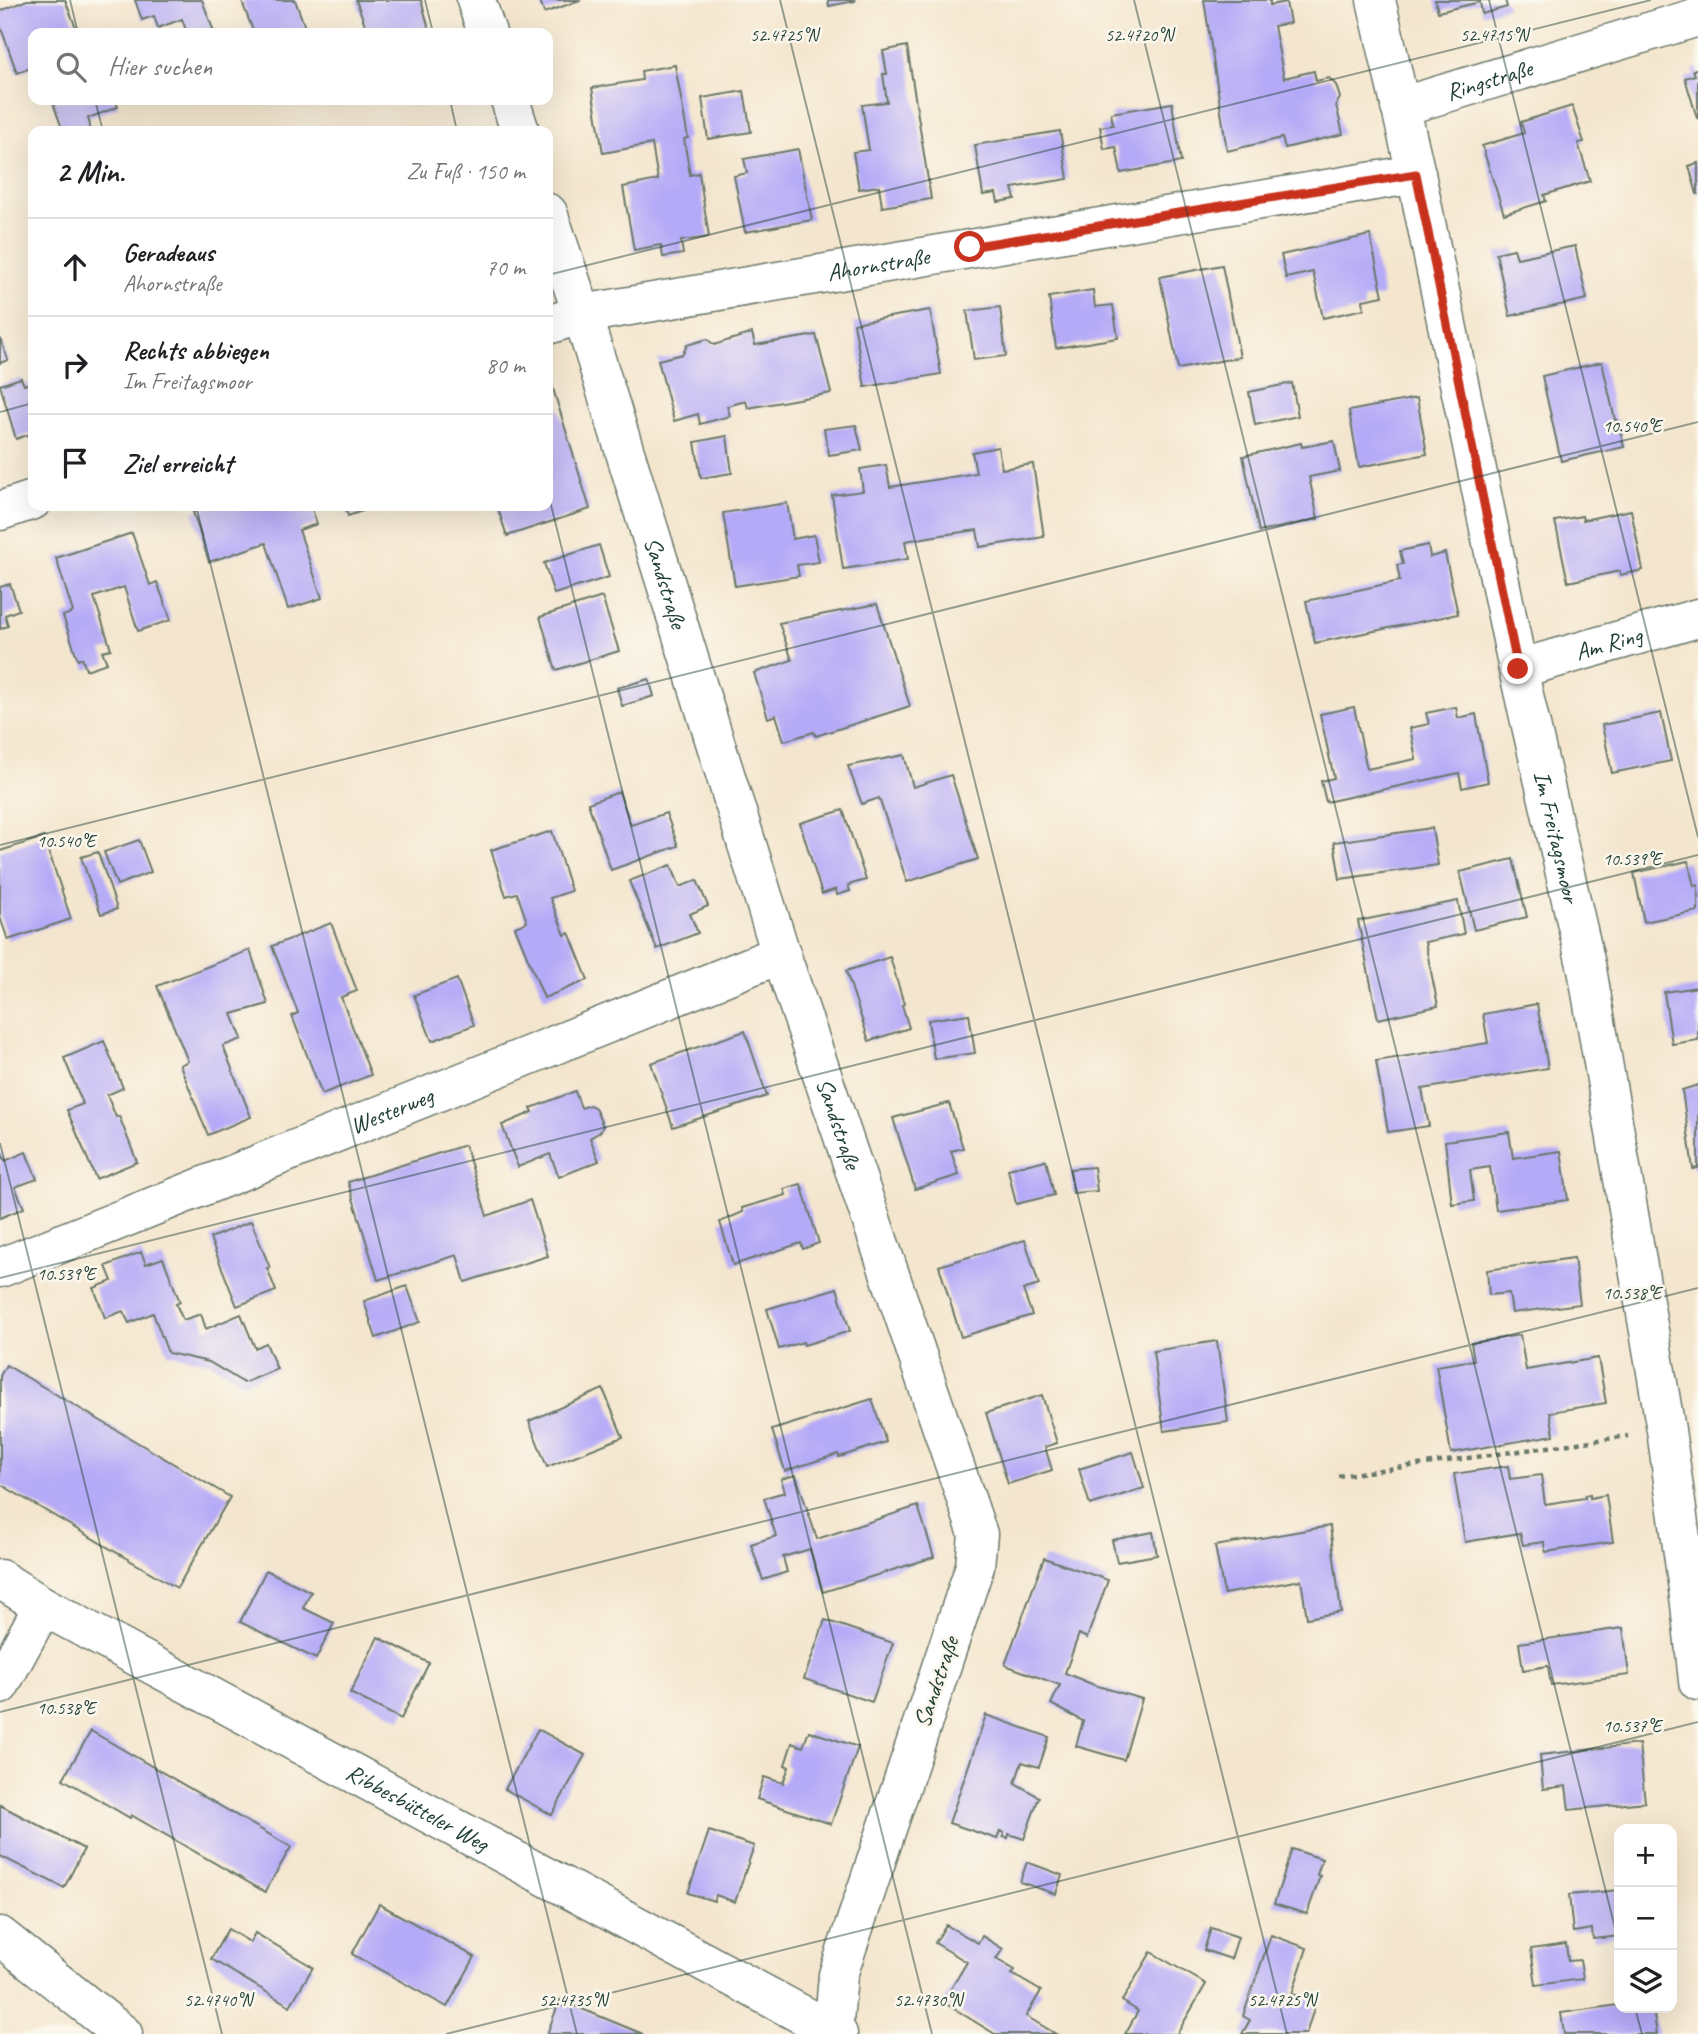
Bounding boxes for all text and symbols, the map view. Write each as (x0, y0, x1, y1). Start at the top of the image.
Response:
text: 52.4725°N (750, 24, 821, 46)
text: 52.4720°N (1105, 24, 1176, 46)
text: 52.4715°N (1460, 24, 1531, 46)
search box (28, 28, 553, 105)
icon: search (52, 48, 90, 86)
text: Hier suchen (108, 50, 212, 83)
street label: Ringstraße (1442, 52, 1538, 107)
text: 2 Min. (56, 153, 125, 191)
text: Zu Fuß · 150 m (406, 157, 525, 186)
route start (954, 231, 985, 262)
text: Geradeaus (123, 236, 214, 269)
street label: Ahornstraße (825, 241, 934, 288)
icon: ahead (56, 248, 94, 286)
text: 70 m (486, 253, 525, 282)
text: Ahornstraße (123, 269, 222, 298)
text: Rechts abbiegen (123, 334, 269, 367)
icon: right (56, 346, 94, 384)
text: 80 m (486, 351, 525, 380)
text: Im Freitagsmoor (123, 367, 252, 396)
text: 10.540°E (1603, 415, 1664, 437)
icon: arrive (56, 444, 94, 482)
text: Ziel erreicht (123, 447, 233, 480)
street label: Sandstraße (637, 533, 694, 634)
street label: Am Ring (1572, 619, 1647, 667)
route end (1502, 653, 1533, 684)
street label: Im Freitagsmoor (1527, 768, 1587, 908)
text: 10.540°E (37, 830, 98, 852)
text: 10.539°E (1603, 848, 1664, 870)
street label: Sandstraße (809, 1074, 869, 1175)
street label: Westerweg (346, 1080, 440, 1141)
text: 10.539°E (37, 1263, 98, 1285)
text: 10.538°E (1603, 1282, 1664, 1304)
street label: Sandstraße (907, 1631, 966, 1731)
text: 10.538°E (37, 1697, 98, 1719)
text: 10.537°E (1603, 1715, 1664, 1737)
street label: Ribbesbütteler Weg (341, 1757, 496, 1859)
map controls (1614, 1824, 1677, 2013)
button: + (1614, 1824, 1677, 1887)
button: − (1614, 1887, 1677, 1950)
button: layers (1614, 1950, 1677, 2013)
text: 52.4740°N (184, 1989, 255, 2011)
text: 52.4735°N (539, 1989, 610, 2011)
text: 52.4730°N (894, 1989, 965, 2011)
text: 52.4725°N (1248, 1989, 1319, 2011)

